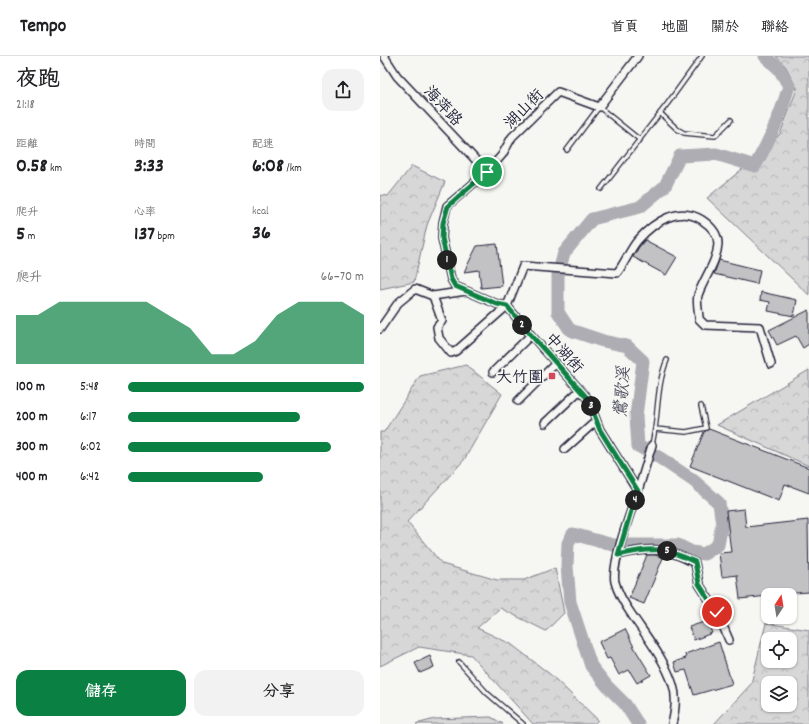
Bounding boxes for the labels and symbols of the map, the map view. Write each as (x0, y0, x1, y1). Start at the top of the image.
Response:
street label: 海萍路 (417, 81, 467, 132)
street label: 湖山街 (500, 85, 550, 135)
pin (470, 155, 504, 189)
pin: 1 (437, 250, 457, 270)
pin: 2 (512, 315, 532, 335)
street label: 中湖街 (539, 328, 588, 379)
water label: 鶯歌溪 (610, 365, 638, 418)
place label: 大竹圍 (496, 367, 544, 390)
marker: 大竹圍 (547, 371, 557, 381)
pin: 3 (581, 396, 601, 416)
pin: 4 (625, 490, 645, 510)
pin: 5 (657, 541, 677, 561)
north arrow (761, 588, 797, 624)
pin (700, 595, 734, 629)

